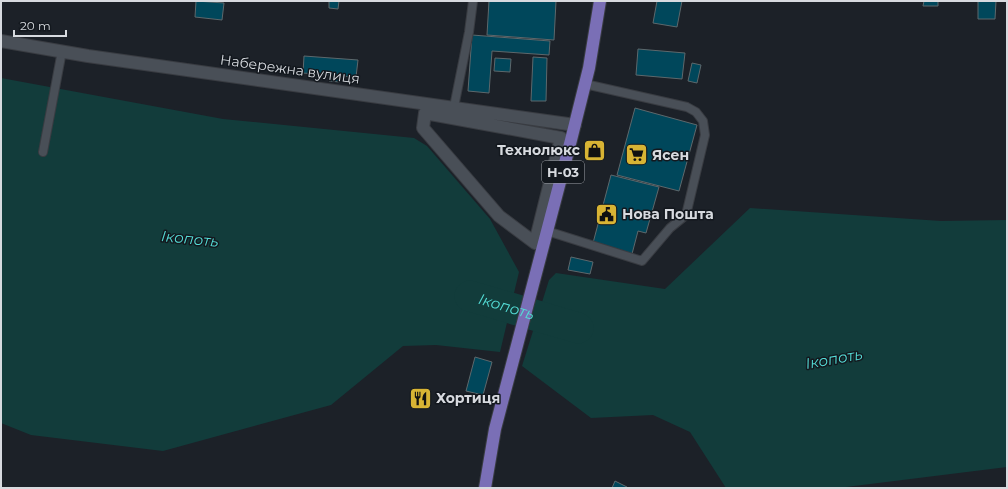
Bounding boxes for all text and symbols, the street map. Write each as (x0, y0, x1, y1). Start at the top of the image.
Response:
scale bar (14, 12, 66, 38)
text: 20 m (20, 18, 51, 33)
street label: Набережна вулиця (219, 50, 361, 88)
shop icon: Технолюкс (582, 137, 608, 163)
place label: Технолюкс (497, 141, 581, 159)
supermarket icon: Ясен (624, 142, 650, 168)
place label: Ясен (652, 146, 689, 164)
road number: Н-03 (542, 161, 584, 183)
public building icon: Нова Пошта (594, 201, 620, 227)
place label: Нова Пошта (622, 205, 714, 223)
water label: Ікопоть (160, 226, 220, 251)
water label: Ікопоть (476, 289, 537, 324)
water label: Ікопоть (804, 344, 864, 373)
restaurant icon: Хортиця (407, 385, 433, 411)
place label: Хортиця (436, 389, 500, 407)

